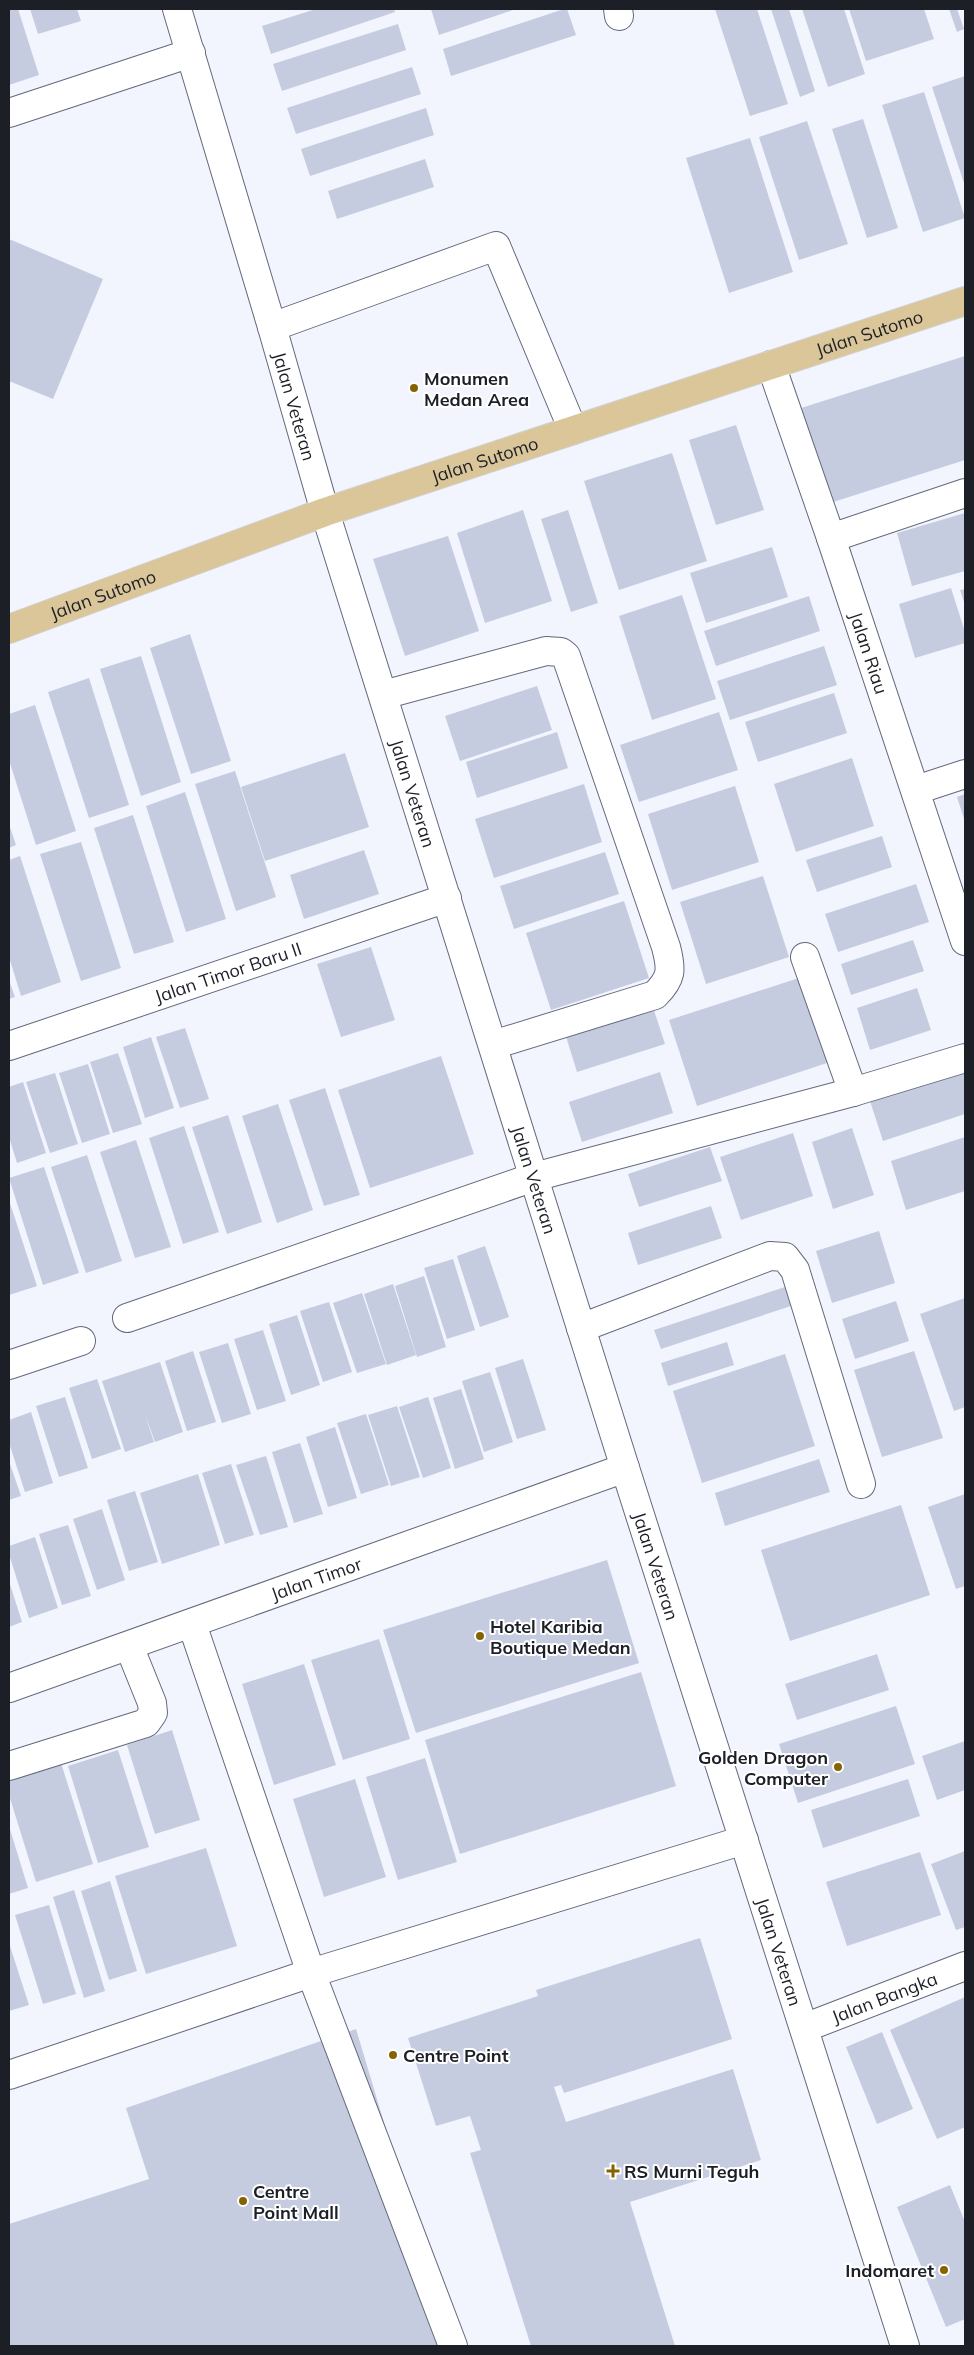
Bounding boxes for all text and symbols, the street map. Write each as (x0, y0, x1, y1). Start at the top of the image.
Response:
street label: Jalan Sutomo (813, 304, 926, 361)
street label: Jalan Veteran (268, 349, 321, 463)
place label: Monumen Medan Area (424, 367, 529, 411)
marker: Monumen Medan Area (408, 382, 420, 394)
street label: Jalan Sutomo (428, 431, 541, 488)
street label: Jalan Sutomo (47, 564, 159, 624)
street label: Jalan Riau (845, 609, 893, 697)
street label: Jalan Veteran (385, 736, 441, 850)
street label: Jalan Timor Baru II (151, 937, 304, 1008)
street label: Jalan Veteran (507, 1123, 562, 1237)
street label: Jalan Veteran (628, 1509, 684, 1623)
street label: Jalan Timor (267, 1551, 365, 1605)
place label: Hotel Karibia Boutique Medan (490, 1615, 631, 1659)
marker: Hotel Karibia Boutique Medan (474, 1630, 486, 1642)
place label: Golden Dragon Computer (698, 1746, 829, 1790)
marker: Golden Dragon Computer (832, 1761, 844, 1773)
street label: Jalan Veteran (751, 1895, 807, 2009)
street label: Jalan Bangka (828, 1966, 940, 2028)
place label: Centre Point (403, 2044, 509, 2067)
marker: Centre Point (387, 2049, 399, 2061)
place label: RS Murni Teguh (624, 2160, 759, 2183)
marker: RS Murni Teguh (606, 2164, 620, 2178)
place label: Centre Point Mall (253, 2180, 339, 2224)
marker: Centre Point Mall (237, 2195, 249, 2207)
place label: Indomaret (845, 2259, 934, 2282)
marker: Indomaret (938, 2264, 950, 2276)

